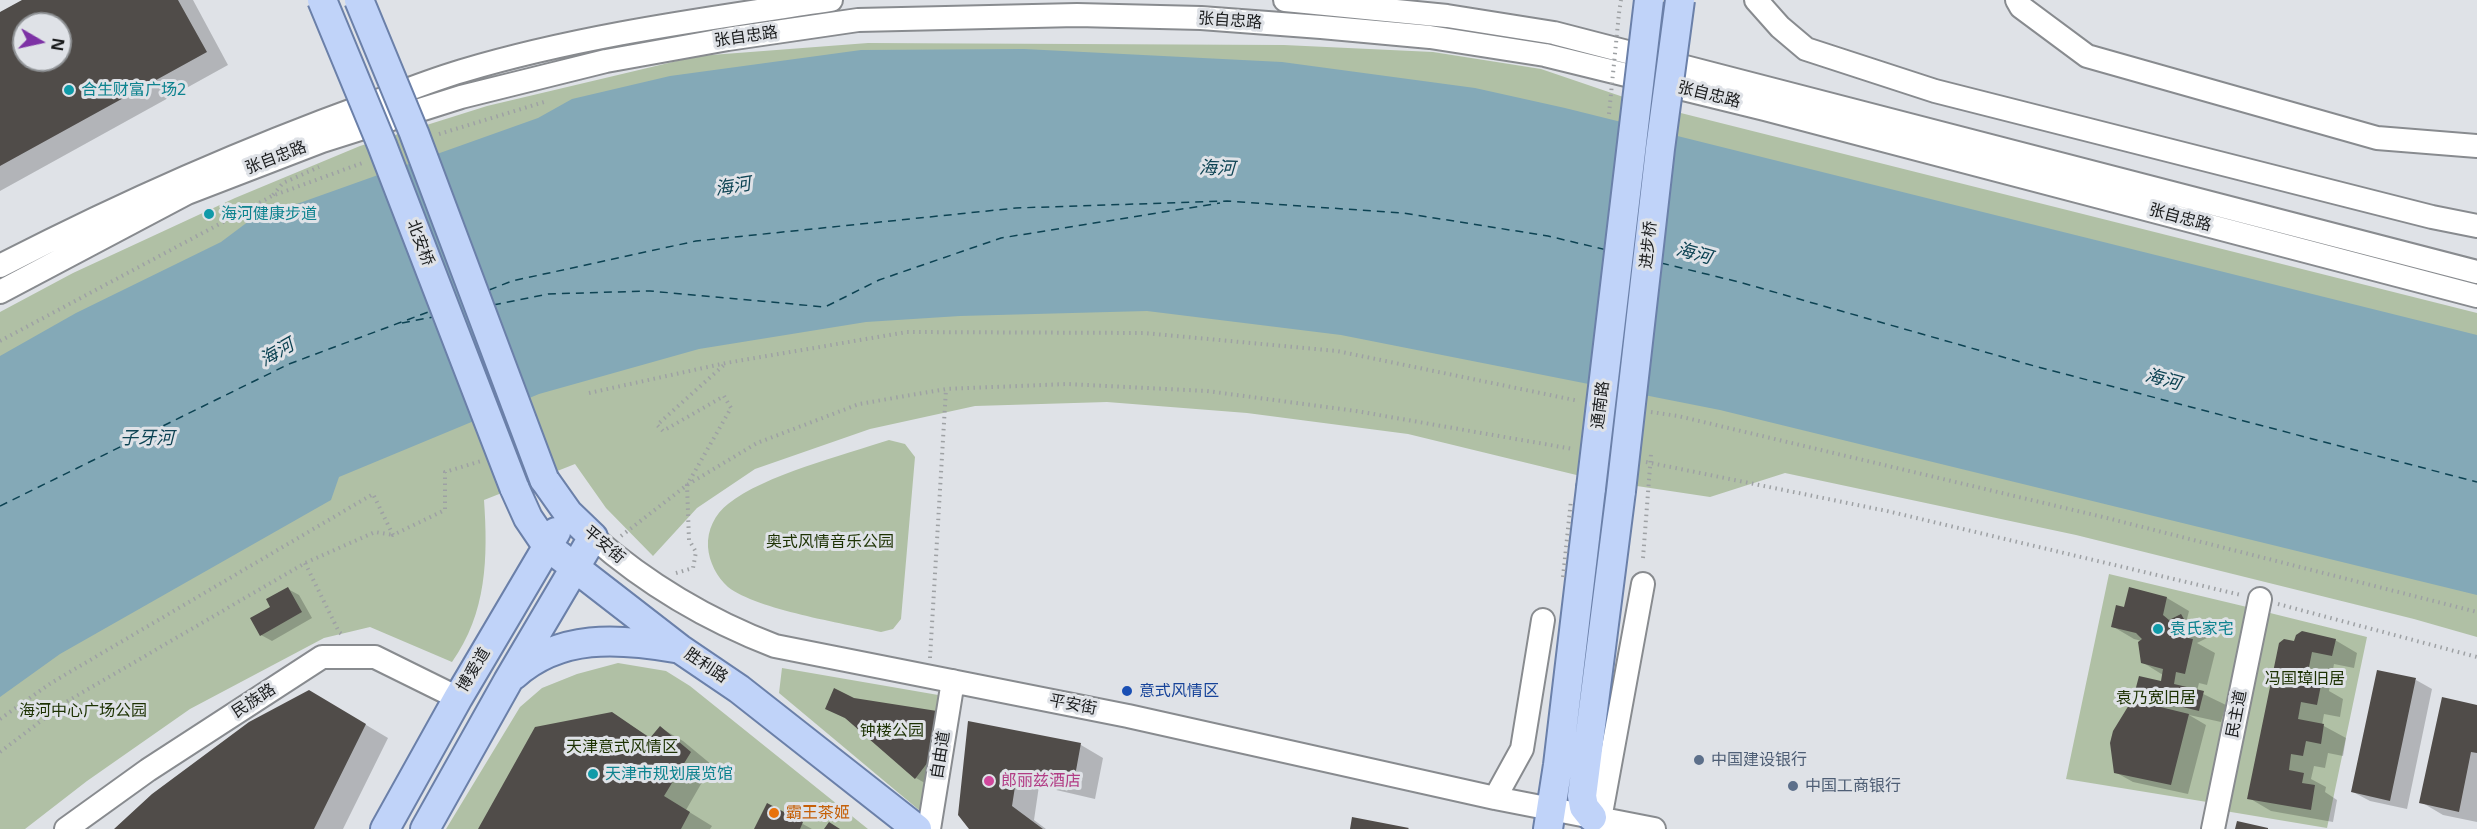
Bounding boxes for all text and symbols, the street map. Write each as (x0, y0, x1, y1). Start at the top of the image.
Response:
street label: 张自忠路 (1197, 9, 1263, 33)
north arrow (12, 12, 72, 72)
street label: 张自忠路 (713, 23, 779, 51)
text: N (46, 36, 70, 53)
street label: 张自忠路 (1676, 78, 1742, 112)
place label: 合生财富广场2 (81, 80, 186, 100)
marker: 合生财富广场2 (62, 83, 76, 97)
street label: 张自忠路 (243, 138, 309, 178)
water label: 海河 (1199, 158, 1235, 180)
water label: 海河 (714, 174, 752, 200)
street label: 张自忠路 (2147, 200, 2213, 236)
place label: 海河健康步道 (221, 204, 317, 224)
marker: 海河健康步道 (202, 207, 216, 221)
street label: 北安桥 (402, 217, 438, 269)
street label: 进步桥 (1637, 220, 1661, 270)
water label: 海河 (1674, 239, 1714, 269)
water label: 海河 (256, 335, 298, 371)
water label: 海河 (2143, 365, 2183, 395)
street label: 通南路 (1589, 380, 1613, 430)
water label: 子牙河 (120, 428, 174, 450)
street label: 平安街 (579, 522, 629, 568)
park label: 奥式风情音乐公园 (766, 532, 894, 552)
place label: 袁氏家宅 (2170, 619, 2234, 639)
marker: 袁氏家宅 (2151, 622, 2165, 636)
street label: 博爱道 (453, 644, 495, 696)
street label: 胜利路 (681, 645, 731, 687)
park label: 冯国璋旧居 (2265, 669, 2345, 689)
street label: 民族路 (229, 680, 279, 722)
place label: 意式风情区 (1139, 681, 1219, 701)
marker: 意式风情区 (1120, 684, 1134, 698)
park label: 袁乃宽旧居 (2116, 688, 2196, 708)
street label: 民主道 (2223, 689, 2251, 739)
street label: 平安街 (1048, 691, 1098, 719)
park label: 海河中心广场公园 (19, 701, 147, 721)
park label: 钟楼公园 (860, 721, 924, 741)
street label: 自由道 (928, 730, 954, 780)
park label: 天津意式风情区 (566, 737, 678, 757)
place label: 中国建设银行 (1711, 750, 1807, 770)
marker: 中国建设银行 (1692, 753, 1706, 767)
place label: 天津市规划展览馆 (605, 764, 733, 784)
marker: 天津市规划展览馆 (586, 767, 600, 781)
place label: 郎丽兹酒店 (1001, 771, 1081, 791)
marker: 郎丽兹酒店 (982, 774, 996, 788)
place label: 中国工商银行 (1805, 776, 1901, 796)
marker: 中国工商银行 (1786, 779, 1800, 793)
place label: 霸王茶姬 (786, 803, 850, 823)
marker: 霸王茶姬 (767, 806, 781, 820)

